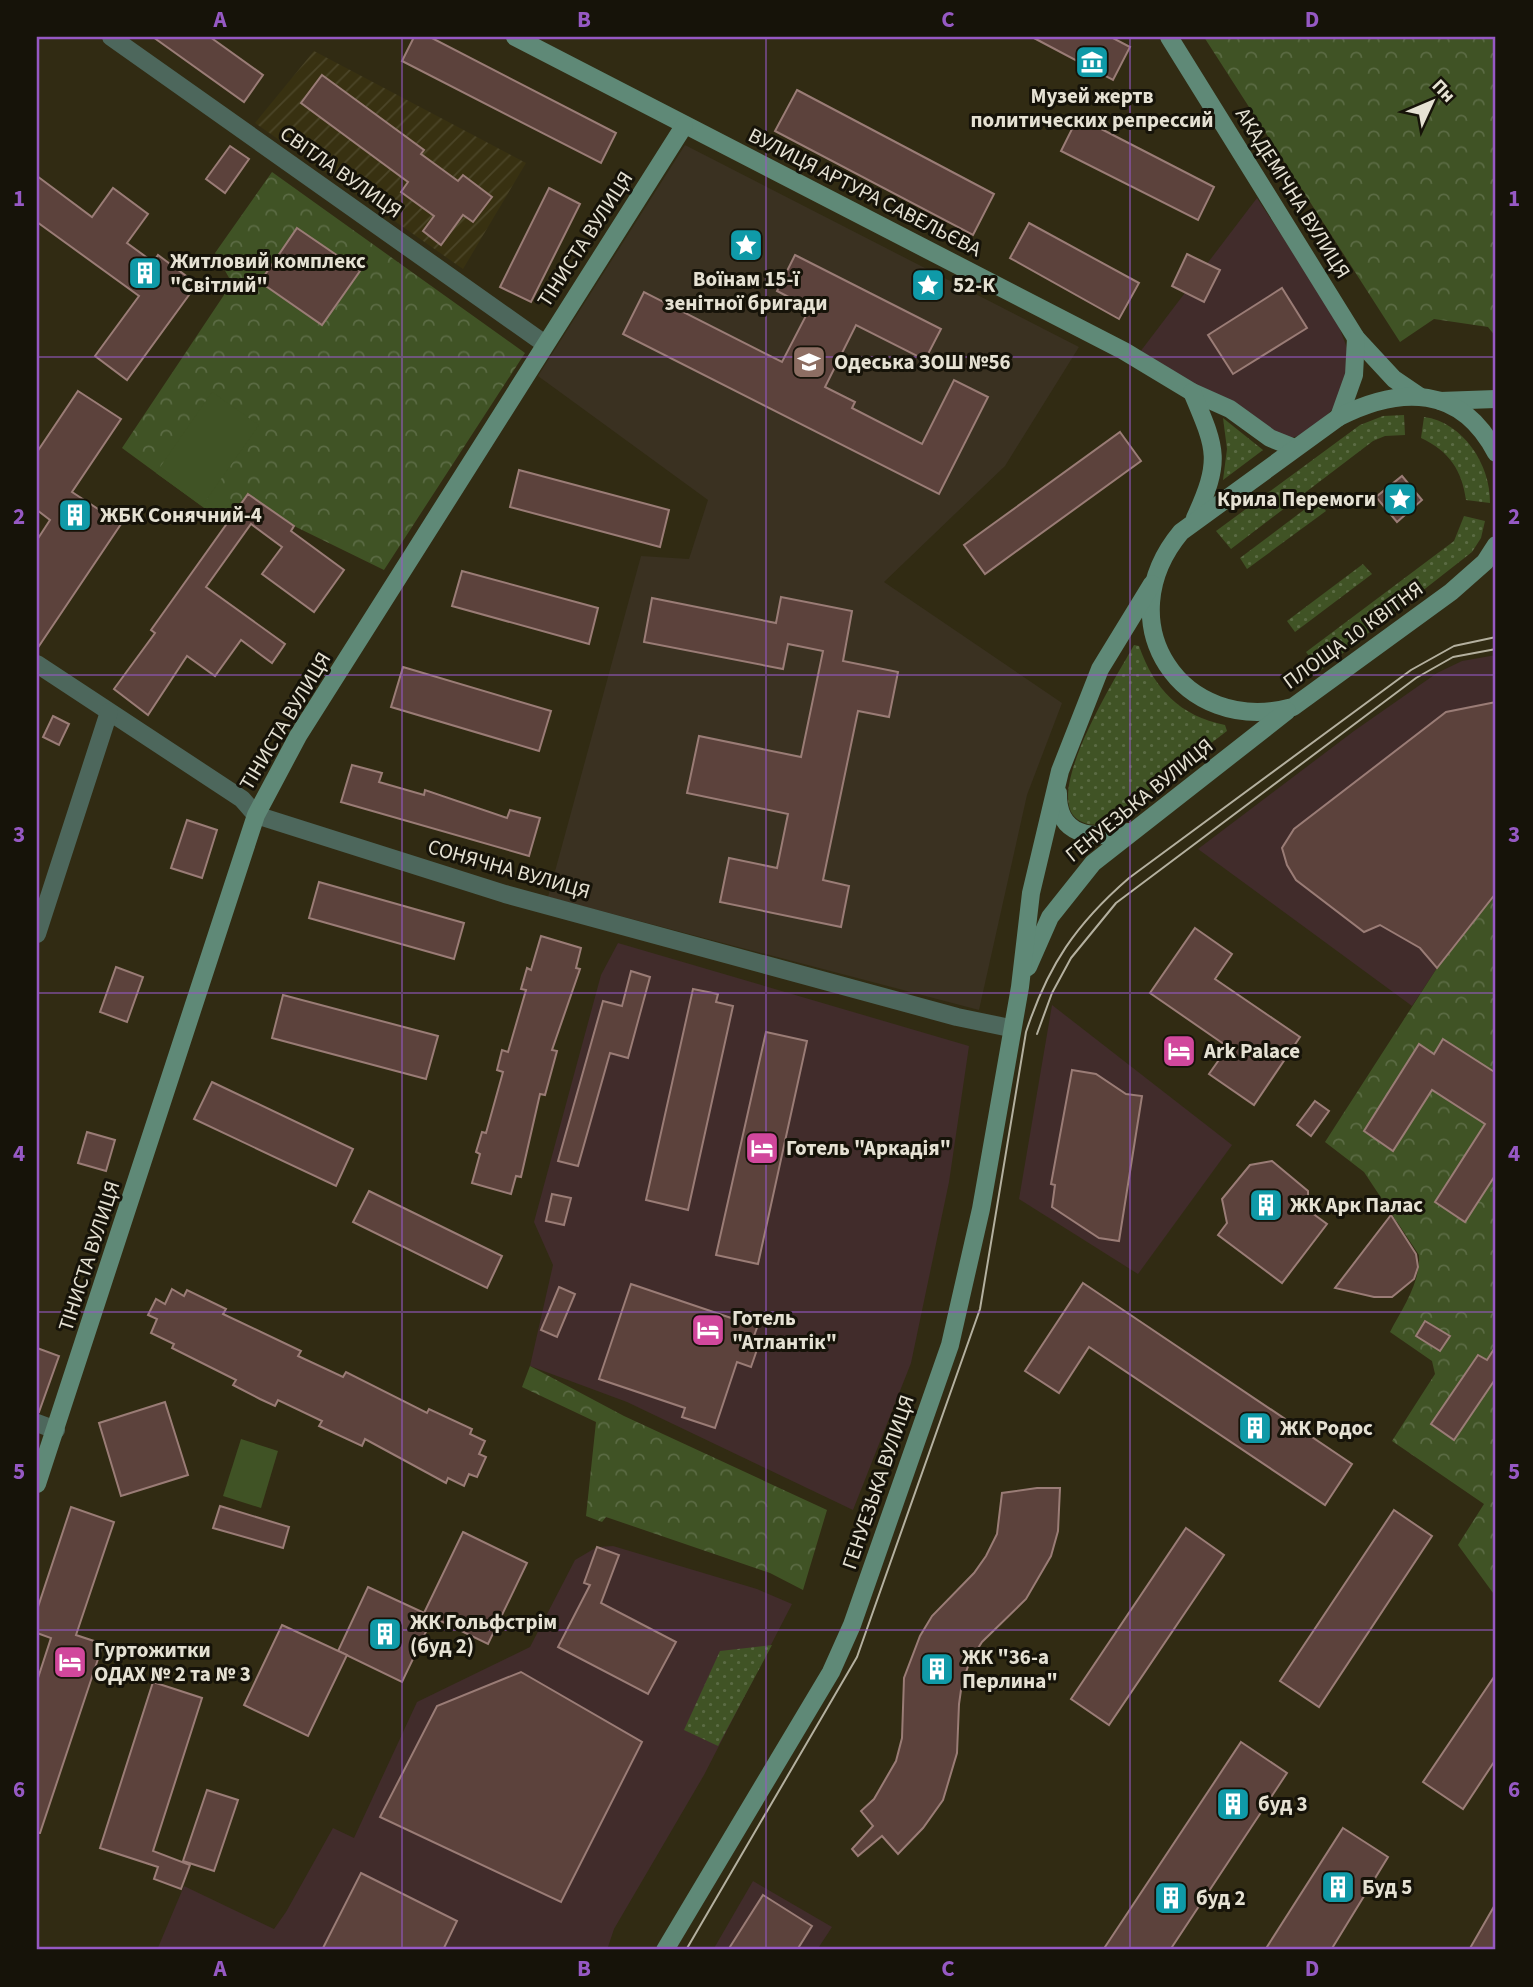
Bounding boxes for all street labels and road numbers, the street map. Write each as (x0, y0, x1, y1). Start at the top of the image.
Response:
street label: АКАДЕМІЧНА ВУЛИЦЯ (1228, 102, 1358, 284)
street label: СВІТЛА ВУЛИЦЯ (274, 119, 408, 225)
street label: ВУЛИЦЯ АРТУРА САВЕЛЬЄВА (743, 120, 987, 264)
street label: ТІНИСТА ВУЛИЦЯ (530, 165, 640, 313)
street label: ПЛОЩА 10 КВІТНЯ (1277, 574, 1429, 696)
street label: ТІНИСТА ВУЛИЦЯ (232, 646, 338, 796)
street label: ГЕНУЕЗЬКА ВУЛИЦЯ (1059, 731, 1219, 869)
street label: СОНЯЧНА ВУЛИЦЯ (424, 831, 594, 907)
street label: ТІНИСТА ВУЛИЦЯ (51, 1177, 127, 1335)
street label: ГЕНУЕЗЬКА ВУЛИЦЯ (834, 1391, 922, 1573)

